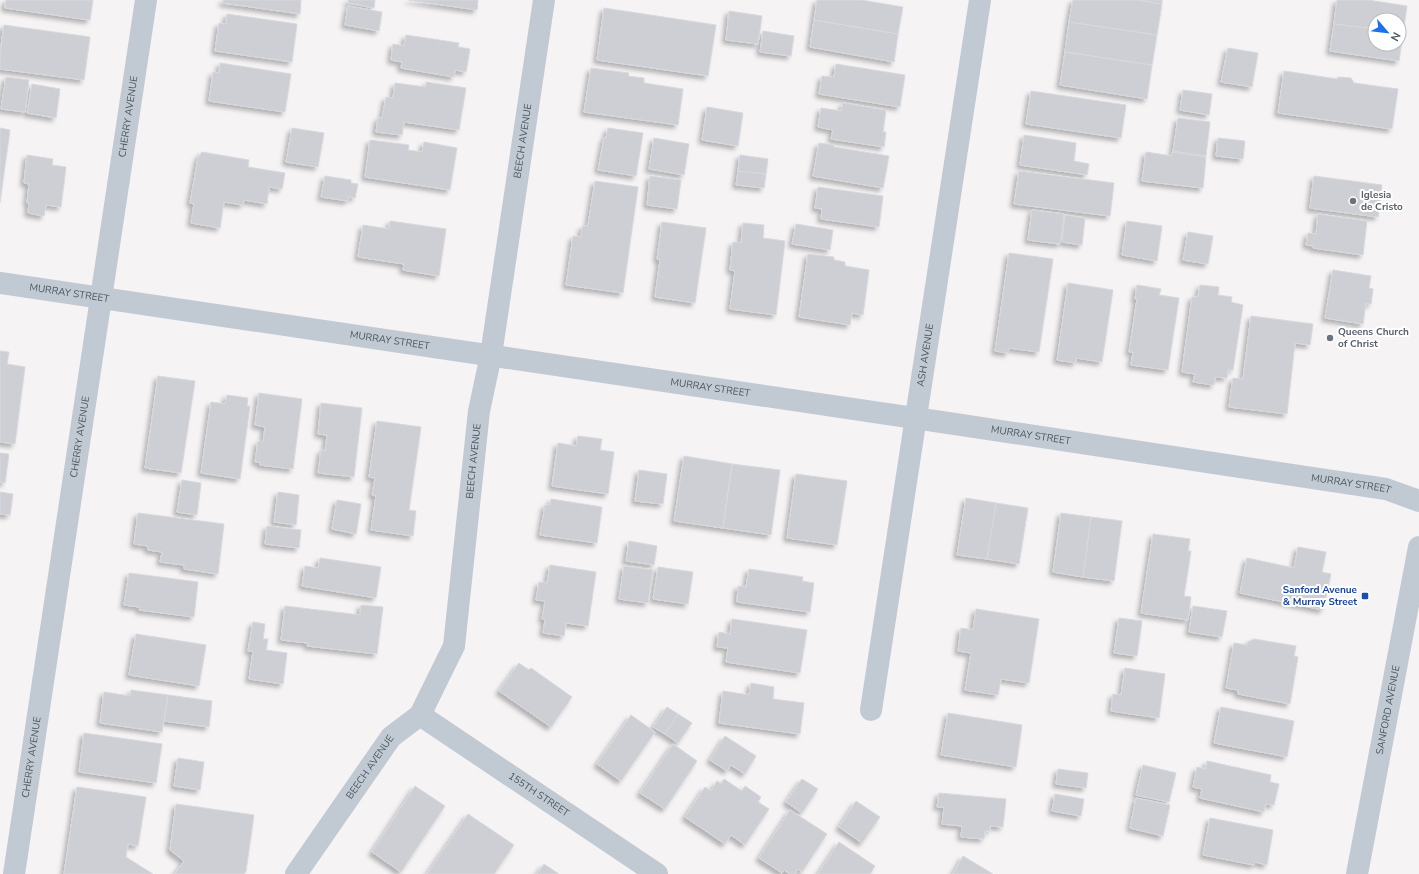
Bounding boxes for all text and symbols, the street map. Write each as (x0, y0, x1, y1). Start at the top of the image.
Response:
north arrow (1367, 12, 1407, 52)
text: N (1387, 29, 1404, 44)
street label: CHERRY AVENUE (115, 75, 141, 158)
street label: BEECH AVENUE (510, 103, 535, 179)
place label: Iglesia de Cristo (1361, 188, 1403, 214)
marker: Iglesia de Cristo (1348, 196, 1358, 206)
street label: MURRAY STREET (28, 280, 110, 306)
street label: ASH AVENUE (914, 323, 937, 388)
place label: Queens Church of Christ (1338, 325, 1409, 351)
street label: MURRAY STREET (349, 328, 431, 353)
marker: Queens Church of Christ (1325, 333, 1335, 343)
street label: MURRAY STREET (669, 375, 751, 401)
street label: CHERRY AVENUE (67, 395, 93, 479)
street label: MURRAY STREET (990, 422, 1072, 448)
street label: BEECH AVENUE (463, 423, 485, 499)
street label: MURRAY STREET (1310, 471, 1393, 497)
place label: Sanford Avenue & Murray Street (1283, 583, 1358, 609)
marker: Sanford Avenue & Murray Street (1360, 591, 1370, 601)
street label: SANFORD AVENUE (1373, 664, 1403, 756)
street label: CHERRY AVENUE (19, 716, 45, 799)
street label: BEECH AVENUE (343, 732, 397, 802)
street label: 155TH STREET (506, 769, 572, 820)

